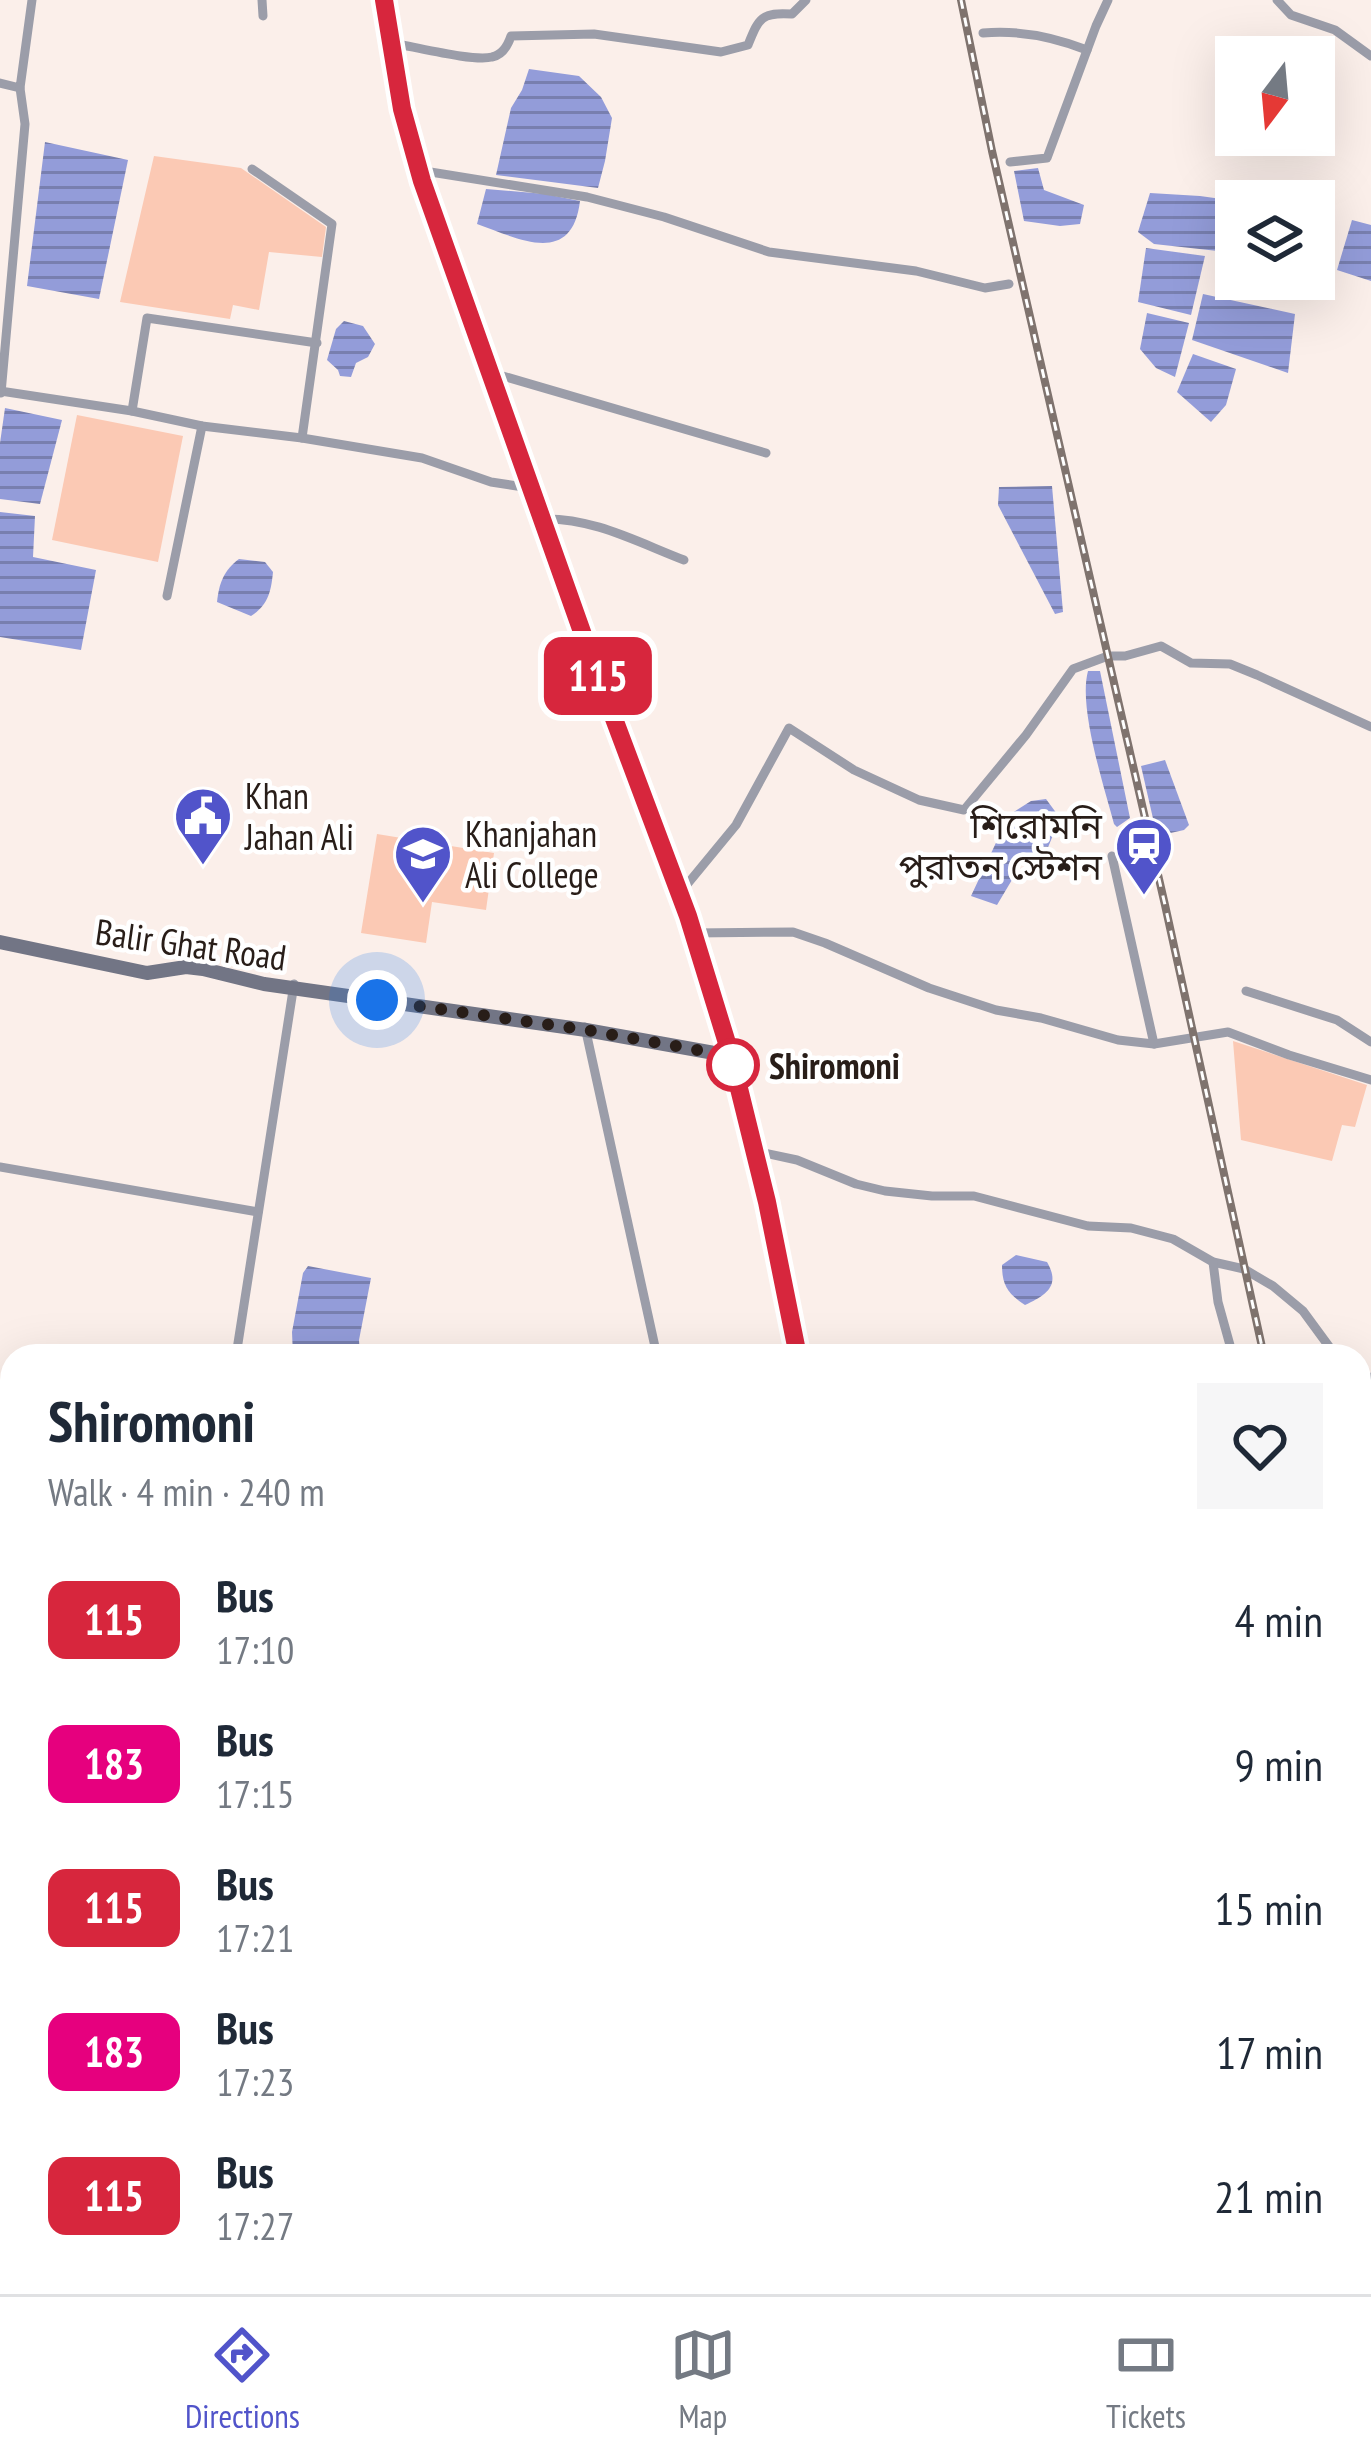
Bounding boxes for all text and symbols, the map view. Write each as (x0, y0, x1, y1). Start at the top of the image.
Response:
north arrow (1215, 36, 1335, 156)
map controls (1215, 36, 1335, 300)
button: layers (1215, 180, 1335, 300)
line badge: 115 (529, 637, 667, 715)
text: 115 (568, 648, 628, 703)
place label: Khan Jahan Ali (244, 772, 354, 860)
public building icon: Khan Jahan Ali (172, 785, 234, 867)
place label: শিরোমনি পুরাতন স্টেশন (899, 802, 1103, 890)
place label: Khanjahan Ali College (465, 810, 599, 898)
station icon: শিরোমনি পুরাতন স্টেশন (1113, 815, 1175, 897)
school or university icon: Khanjahan Ali College (392, 823, 454, 905)
street label: Balir Ghat Road (93, 907, 289, 981)
your location (347, 970, 407, 1030)
marker: Shiromoni (708, 1040, 758, 1090)
place label: Shiromoni (769, 1042, 900, 1089)
button: heart (1197, 1383, 1323, 1509)
text: Shiromoni (48, 1384, 255, 1458)
text: Walk · 4 min · 240 m (48, 1466, 325, 1517)
text: Bus (216, 1566, 274, 1624)
text: 4 min (1234, 1591, 1323, 1649)
text: 115 (84, 1592, 144, 1647)
text: 17:10 (216, 1624, 294, 1675)
text: Bus (216, 1710, 274, 1768)
text: 9 min (1234, 1735, 1323, 1793)
text: 183 (84, 1736, 144, 1791)
text: 17:15 (216, 1768, 294, 1819)
text: Bus (216, 1854, 274, 1912)
text: 15 min (1214, 1879, 1323, 1937)
text: 115 (84, 1880, 144, 1935)
text: 17:21 (216, 1912, 294, 1963)
text: Bus (216, 1998, 274, 2056)
text: 17 min (1216, 2023, 1323, 2081)
text: 183 (84, 2024, 144, 2079)
text: 17:23 (216, 2056, 294, 2107)
text: Bus (216, 2142, 274, 2200)
text: 21 min (1214, 2167, 1323, 2225)
text: 115 (84, 2168, 144, 2223)
text: 17:27 (216, 2200, 294, 2251)
tab: Directions (185, 2322, 300, 2437)
tab: Map (670, 2322, 736, 2437)
tab: Tickets (1106, 2322, 1186, 2437)

